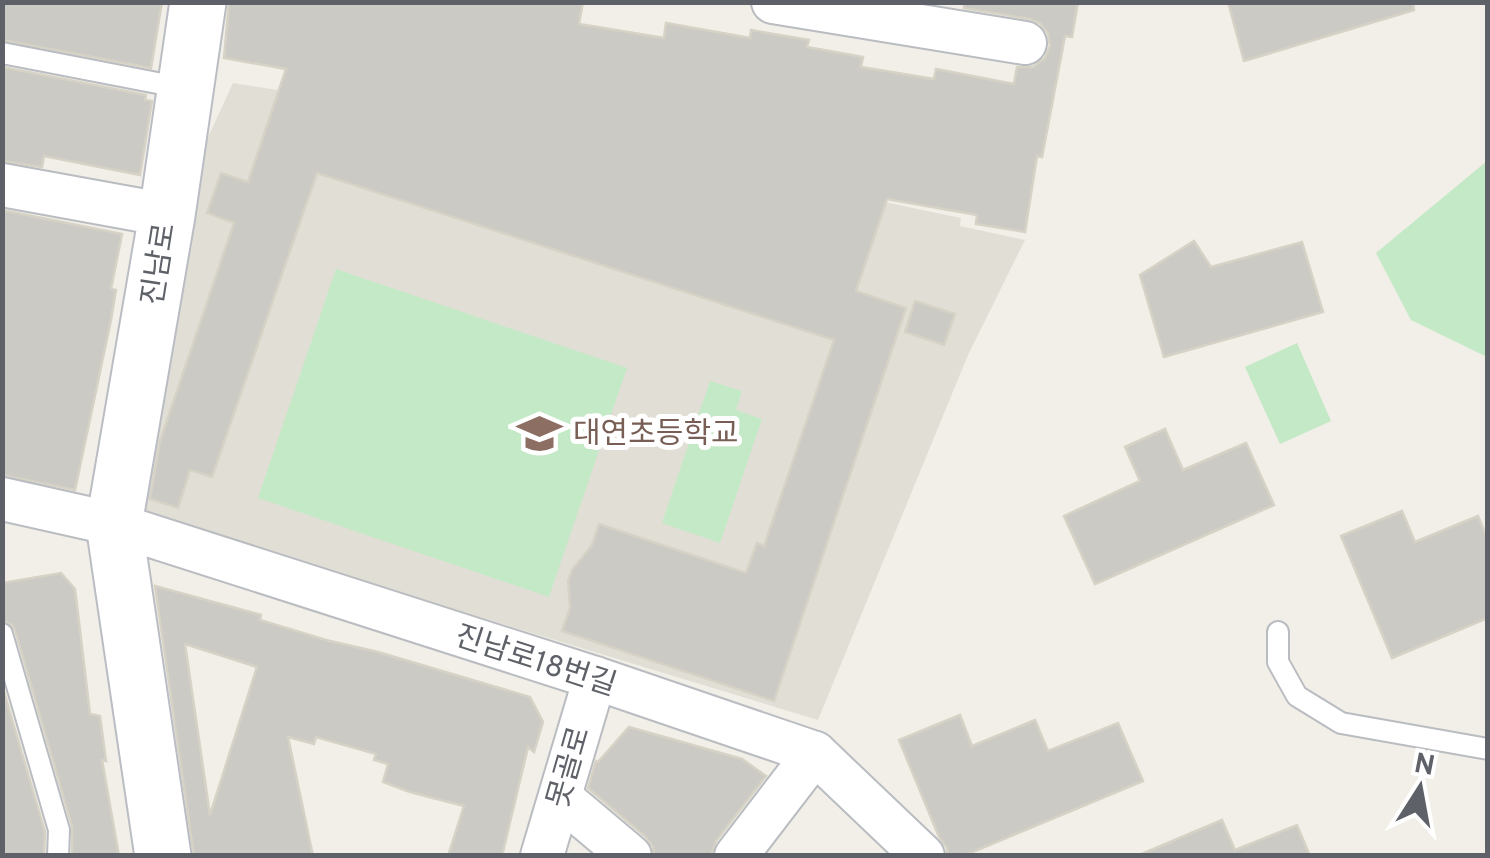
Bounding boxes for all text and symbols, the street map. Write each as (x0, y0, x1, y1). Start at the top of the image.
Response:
street label: 진남로 (136, 221, 185, 308)
school or university icon: 대연초등학교 (516, 409, 564, 457)
place label: 대연초등학교 (573, 417, 739, 454)
street label: 진남로18번길 (450, 619, 621, 706)
street label: 못골로 (541, 723, 600, 813)
north arrow (1370, 738, 1470, 838)
text: N (1411, 747, 1438, 786)

